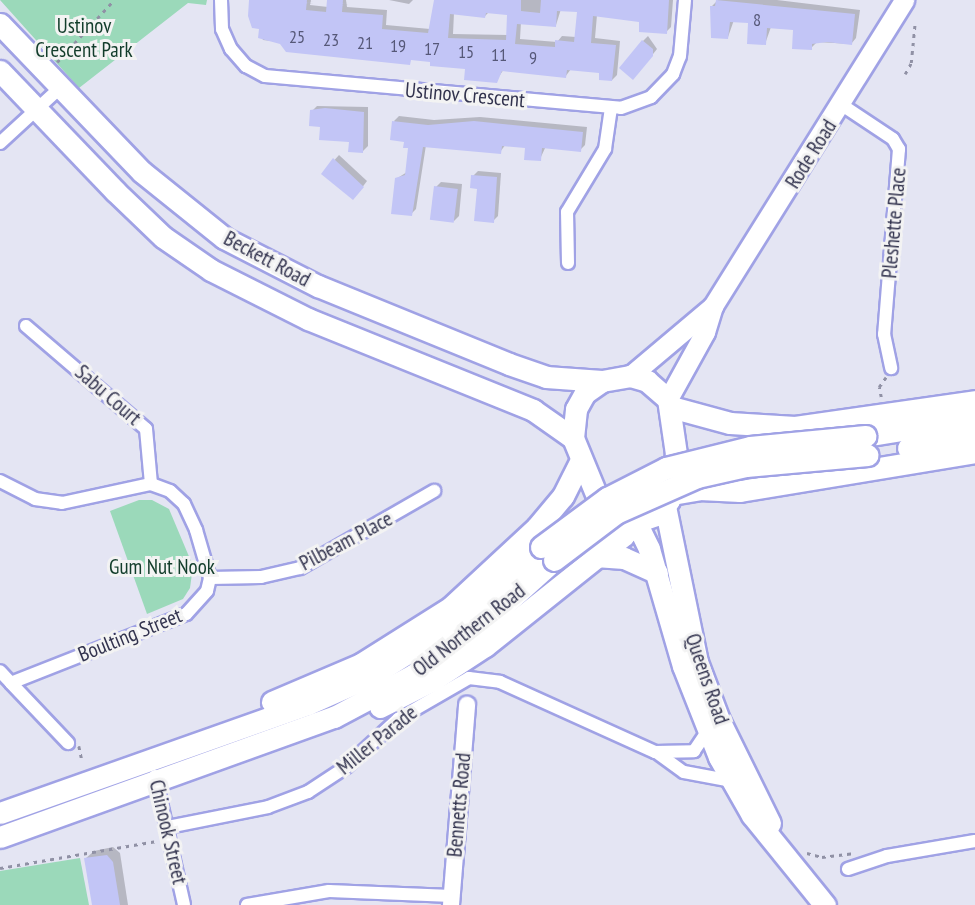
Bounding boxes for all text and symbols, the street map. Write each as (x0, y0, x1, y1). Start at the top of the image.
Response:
house number: 8 (753, 9, 761, 31)
park label: Ustinov Crescent Park (35, 13, 133, 63)
house number: 25 (289, 26, 305, 48)
house number: 23 (323, 29, 339, 51)
house number: 21 (357, 32, 373, 54)
house number: 19 (390, 35, 406, 57)
house number: 17 (424, 38, 440, 60)
house number: 15 (458, 41, 474, 63)
house number: 11 (491, 44, 507, 66)
house number: 9 (529, 47, 537, 69)
street label: Ustinov Crescent (404, 77, 526, 113)
street label: Rode Road (780, 115, 842, 193)
street label: Pleshette Place (877, 167, 911, 279)
street label: Beckett Road (219, 226, 315, 292)
street label: Sabu Court (70, 359, 146, 431)
street label: Pilbeam Place (295, 506, 397, 576)
park label: Gum Nut Nook (109, 554, 215, 580)
street label: Old Northern Road (408, 578, 530, 682)
street label: Boulting Street (75, 603, 185, 667)
street label: Queens Road (680, 630, 734, 728)
street label: Miller Parade (332, 700, 422, 780)
street label: Bennetts Road (442, 752, 476, 858)
street label: Chinook Street (144, 777, 192, 887)

